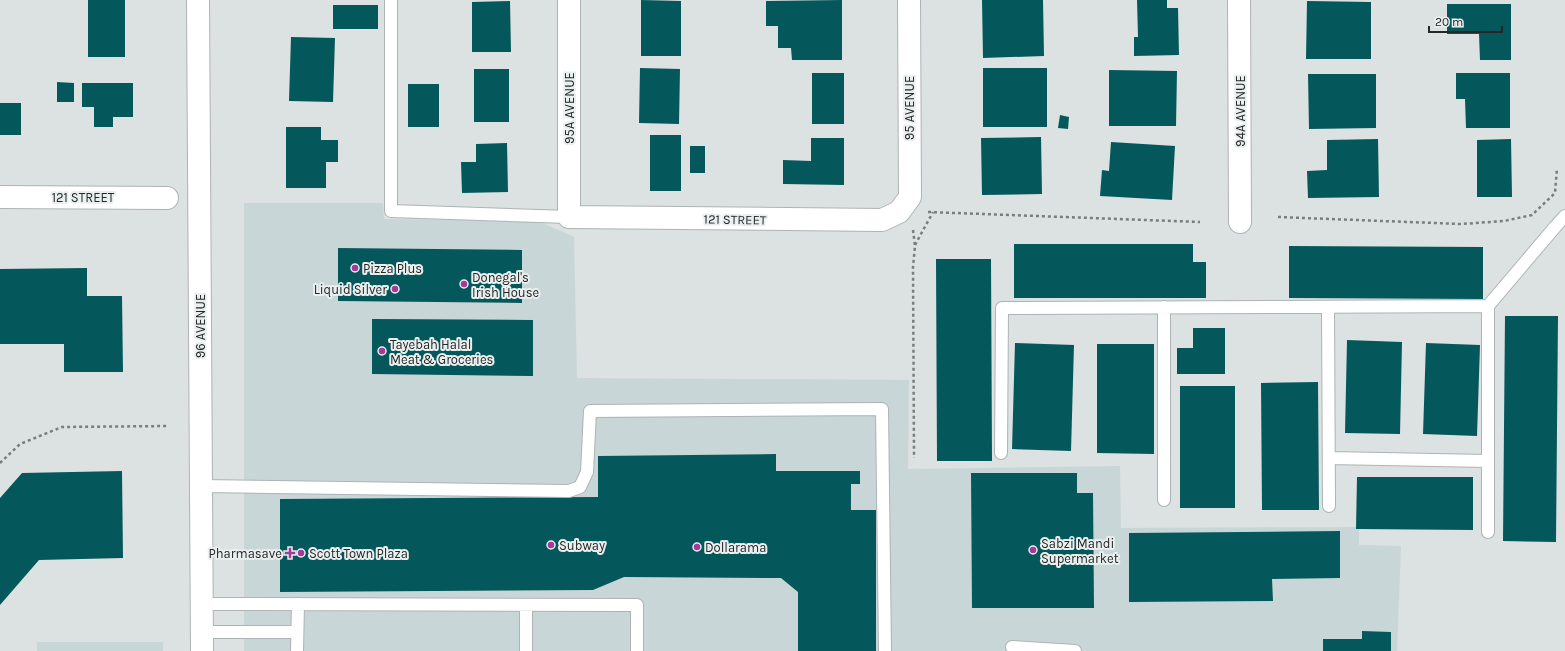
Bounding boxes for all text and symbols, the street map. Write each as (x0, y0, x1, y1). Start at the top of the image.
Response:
scale bar (1429, 8, 1502, 34)
text: 20 m (1435, 15, 1463, 29)
street label: 95A AVENUE (562, 72, 577, 144)
street label: 94A AVENUE (1233, 75, 1248, 147)
street label: 95 AVENUE (902, 76, 917, 140)
street label: 121 STREET (52, 190, 115, 205)
street label: 121 STREET (704, 211, 767, 228)
place label: Pizza Plus (363, 261, 422, 276)
marker: Pizza Plus (350, 263, 360, 273)
place label: Donegal's Irish House (472, 270, 539, 300)
marker: Donegal's Irish House (459, 279, 469, 289)
place label: Liquid Silver (314, 282, 387, 298)
marker: Liquid Silver (390, 284, 400, 294)
street label: 96 AVENUE (193, 294, 208, 358)
place label: Tayebah Halal Meat & Groceries (390, 337, 494, 367)
marker: Tayebah Halal Meat & Groceries (377, 346, 387, 356)
place label: Sabzi Mandi Supermarket (1041, 536, 1119, 566)
place label: Subway (559, 538, 605, 553)
marker: Subway (546, 540, 556, 550)
place label: Dollarama (705, 540, 766, 555)
marker: Dollarama (692, 542, 702, 552)
marker: Sabzi Mandi Supermarket (1028, 545, 1038, 555)
place label: Pharmasave (209, 546, 282, 561)
place label: Scott Town Plaza (309, 546, 408, 561)
marker: Pharmasave (285, 548, 295, 558)
marker: Scott Town Plaza (296, 548, 306, 558)

